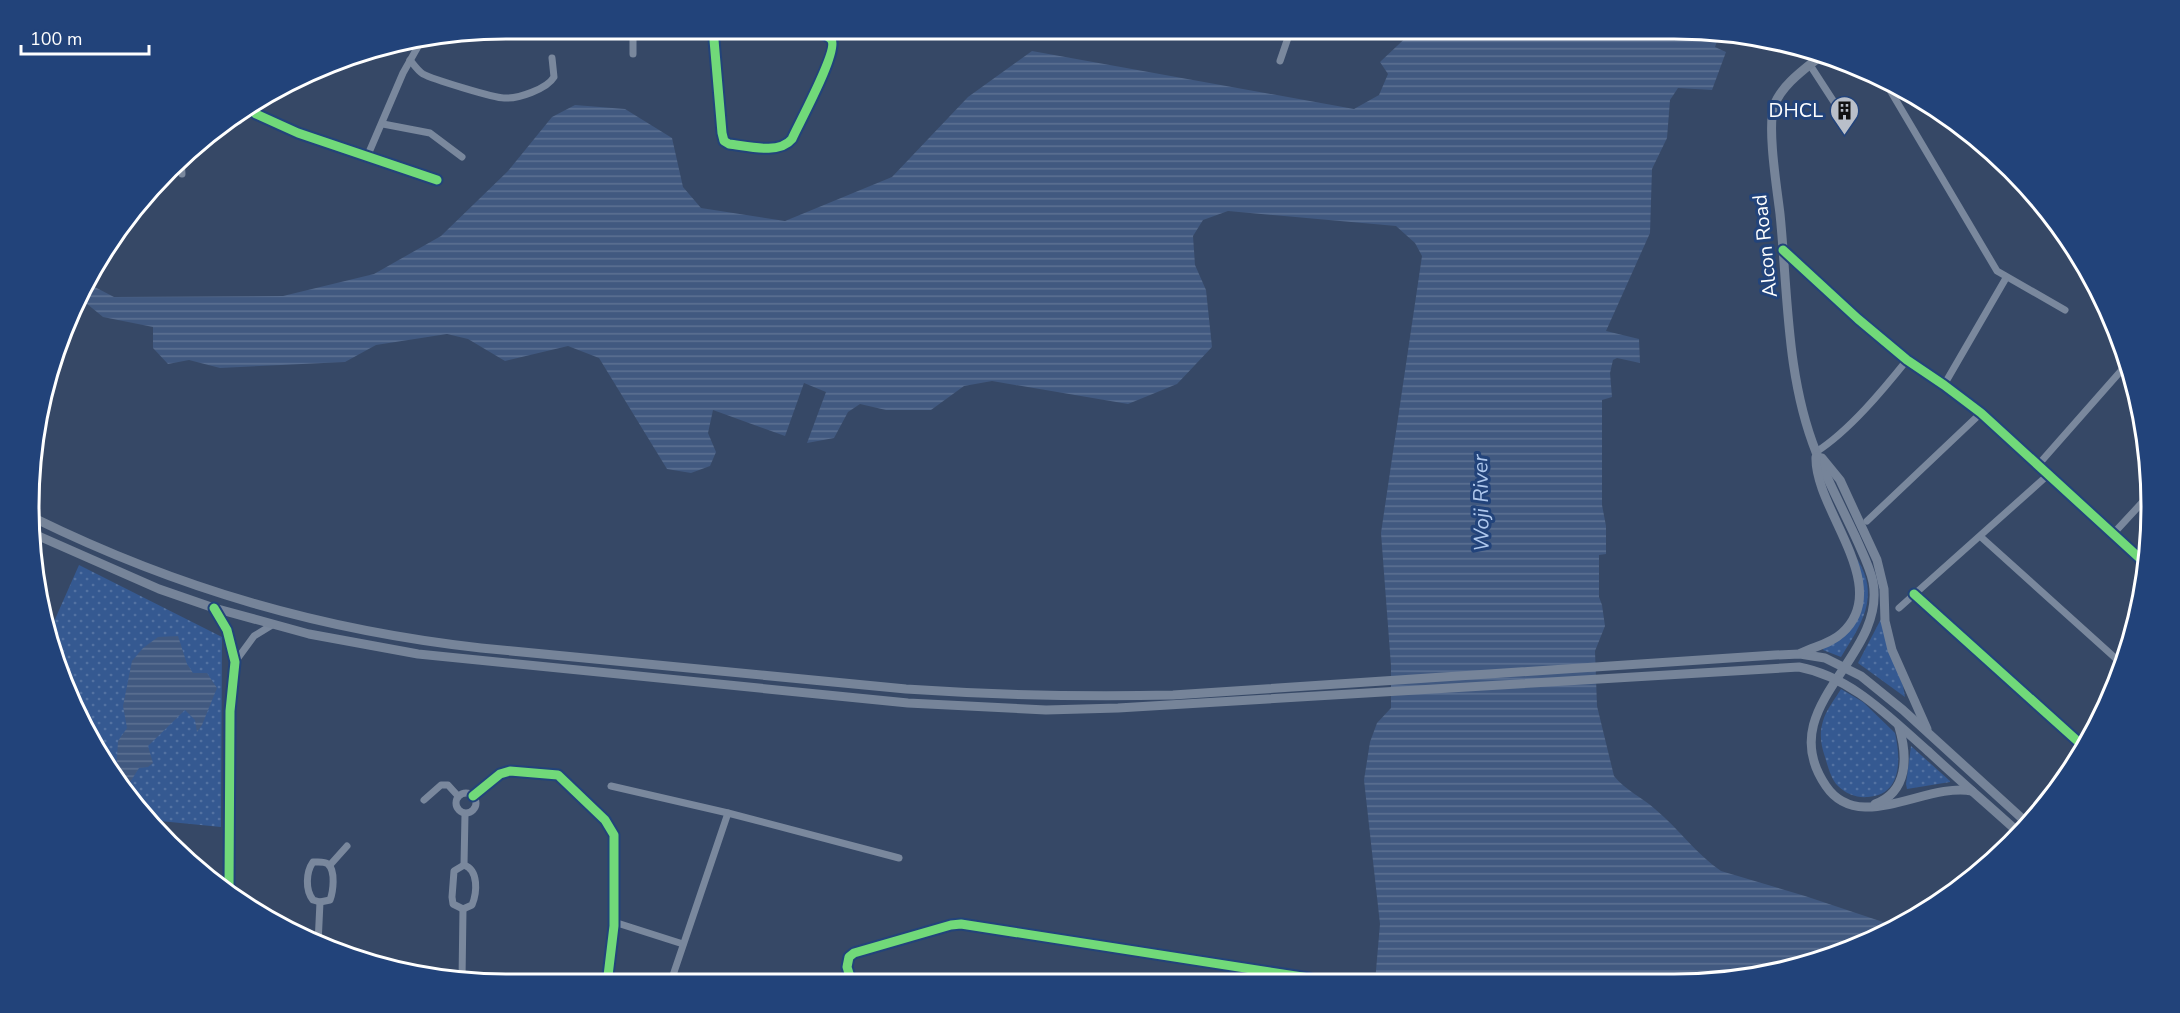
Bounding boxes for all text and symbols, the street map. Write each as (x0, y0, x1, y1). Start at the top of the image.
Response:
scale bar (21, 18, 148, 56)
text: 100 m (30, 27, 82, 51)
building icon: DHCL (1828, 94, 1860, 136)
place label: DHCL (1769, 97, 1823, 124)
street label: Alcon Road (1746, 193, 1784, 299)
water label: Woji River (1466, 454, 1496, 552)

